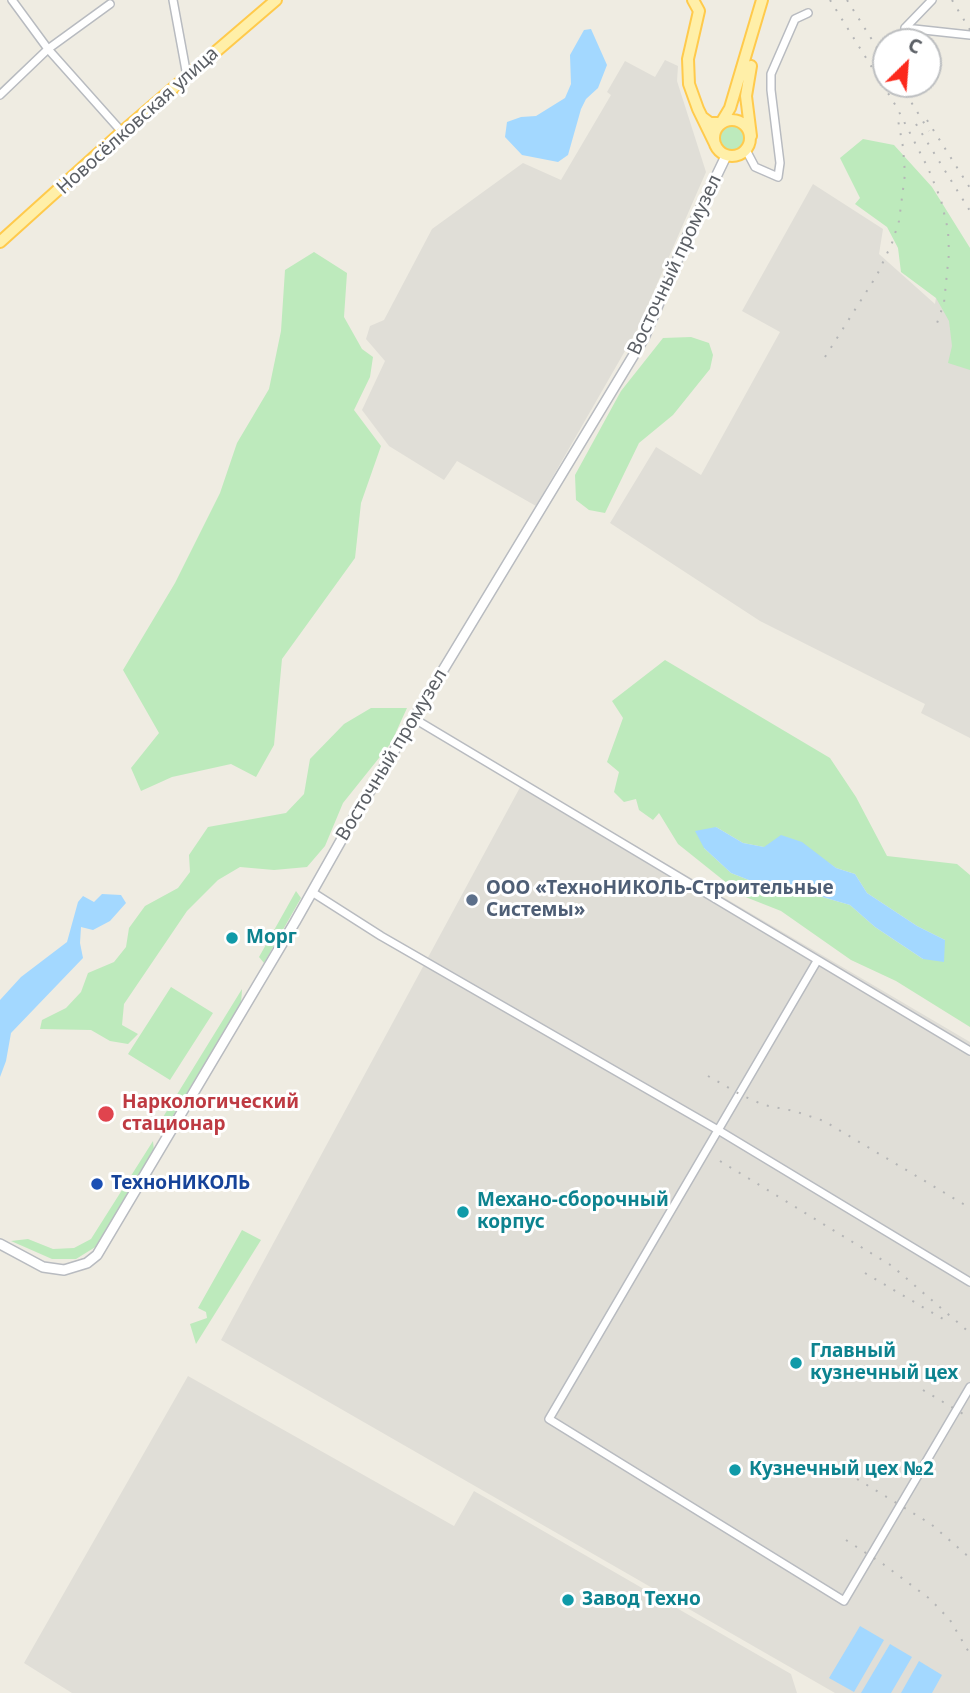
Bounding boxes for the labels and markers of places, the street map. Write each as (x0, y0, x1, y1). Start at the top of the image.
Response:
place label: ООО «ТехноНИКОЛЬ-Строительные Системы» (486, 878, 834, 922)
marker: ООО «ТехноНИКОЛЬ-Строительные Системы» (464, 892, 480, 908)
place label: Морг (246, 927, 297, 949)
marker: Морг (224, 930, 240, 946)
place label: Наркологический стационар (122, 1092, 299, 1136)
marker: Наркологический стационар (96, 1104, 116, 1124)
place label: ТехноНИКОЛЬ (111, 1173, 250, 1195)
marker: ТехноНИКОЛЬ (89, 1176, 105, 1192)
place label: Механо-сборочный корпус (477, 1190, 669, 1234)
marker: Механо-сборочный корпус (455, 1204, 471, 1220)
place label: Главный кузнечный цех (810, 1341, 958, 1385)
marker: Главный кузнечный цех (788, 1355, 804, 1371)
place label: Кузнечный цех №2 (749, 1459, 934, 1481)
marker: Кузнечный цех №2 (727, 1462, 743, 1478)
place label: Завод Техно (582, 1589, 701, 1611)
marker: Завод Техно (560, 1592, 576, 1608)

